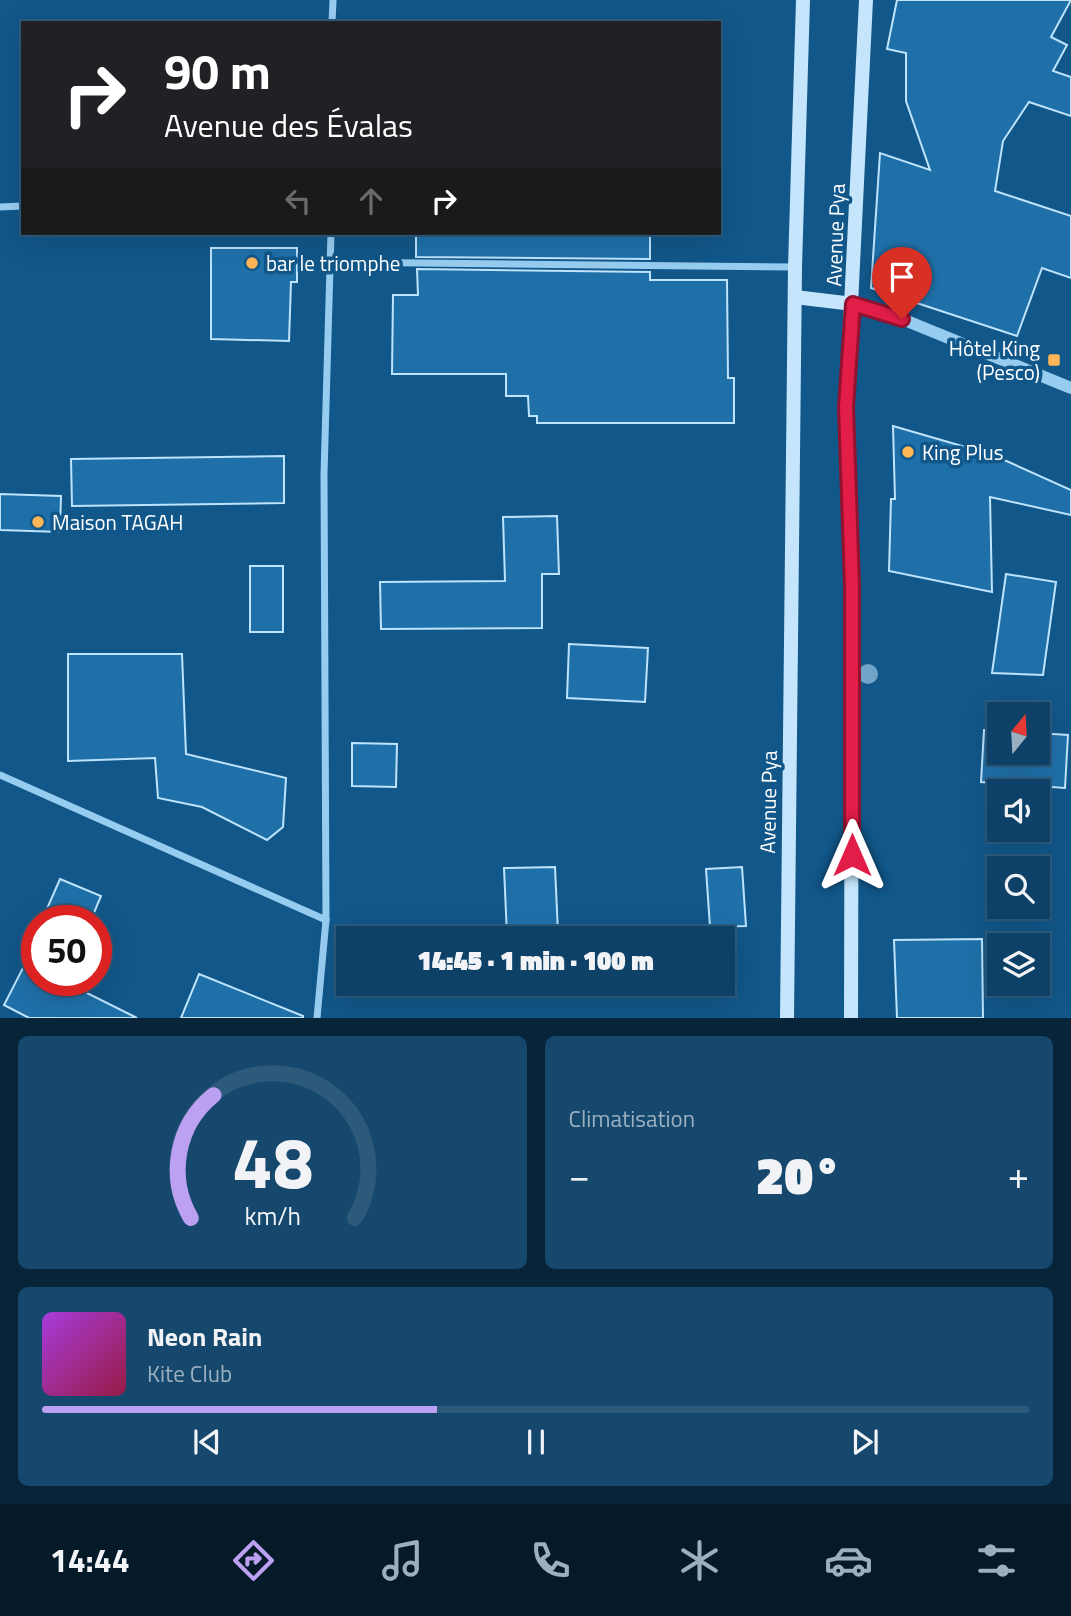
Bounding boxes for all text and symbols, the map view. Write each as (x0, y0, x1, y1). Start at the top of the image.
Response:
text: 90 m (164, 33, 271, 108)
icon: right (49, 49, 140, 140)
text: Avenue des Évalas (164, 101, 413, 149)
icon: left (279, 182, 317, 220)
icon: ahead (352, 182, 390, 220)
icon: right (425, 182, 463, 220)
street label: Avenue Pya (817, 182, 853, 287)
place label: bar le triomphe (266, 247, 400, 279)
pin (872, 247, 932, 319)
marker: bar le triomphe (244, 255, 260, 271)
icon: arrive (883, 258, 921, 296)
place label: Hôtel King (Pesco) (949, 332, 1040, 388)
marker: Hôtel King (Pesco) (1046, 352, 1062, 368)
place label: King Plus (922, 436, 1003, 468)
marker: King Plus (900, 444, 916, 460)
place label: Maison TAGAH (52, 506, 183, 538)
marker: Maison TAGAH (30, 514, 46, 530)
north arrow (987, 702, 1050, 765)
map controls (987, 702, 1050, 996)
street label: Avenue Pya (751, 750, 785, 854)
button: sound (987, 779, 1050, 842)
position arrow (815, 818, 889, 892)
button: search (987, 856, 1050, 919)
speed limit sign: 50 (21, 905, 112, 996)
button: layers (987, 933, 1050, 996)
text: 14:45 · 1 min · 100 m (417, 941, 654, 980)
text: Climatisation (569, 1101, 695, 1136)
text: 48 (231, 1107, 313, 1217)
text: 20° (756, 1135, 842, 1214)
text: − (569, 1146, 590, 1204)
text: + (1008, 1146, 1029, 1204)
text: km/h (244, 1197, 301, 1235)
text: Neon Rain (147, 1317, 262, 1356)
text: Kite Club (147, 1356, 232, 1391)
icon: previous (188, 1423, 226, 1461)
icon: pause (517, 1423, 555, 1461)
icon: next (846, 1423, 884, 1461)
text: 14:44 (50, 1536, 130, 1584)
icon: directions (229, 1536, 278, 1585)
icon: music (378, 1536, 427, 1585)
icon: phone (526, 1536, 575, 1585)
icon: climate (675, 1536, 724, 1585)
icon: car (824, 1536, 873, 1585)
icon: filters (972, 1536, 1021, 1585)

